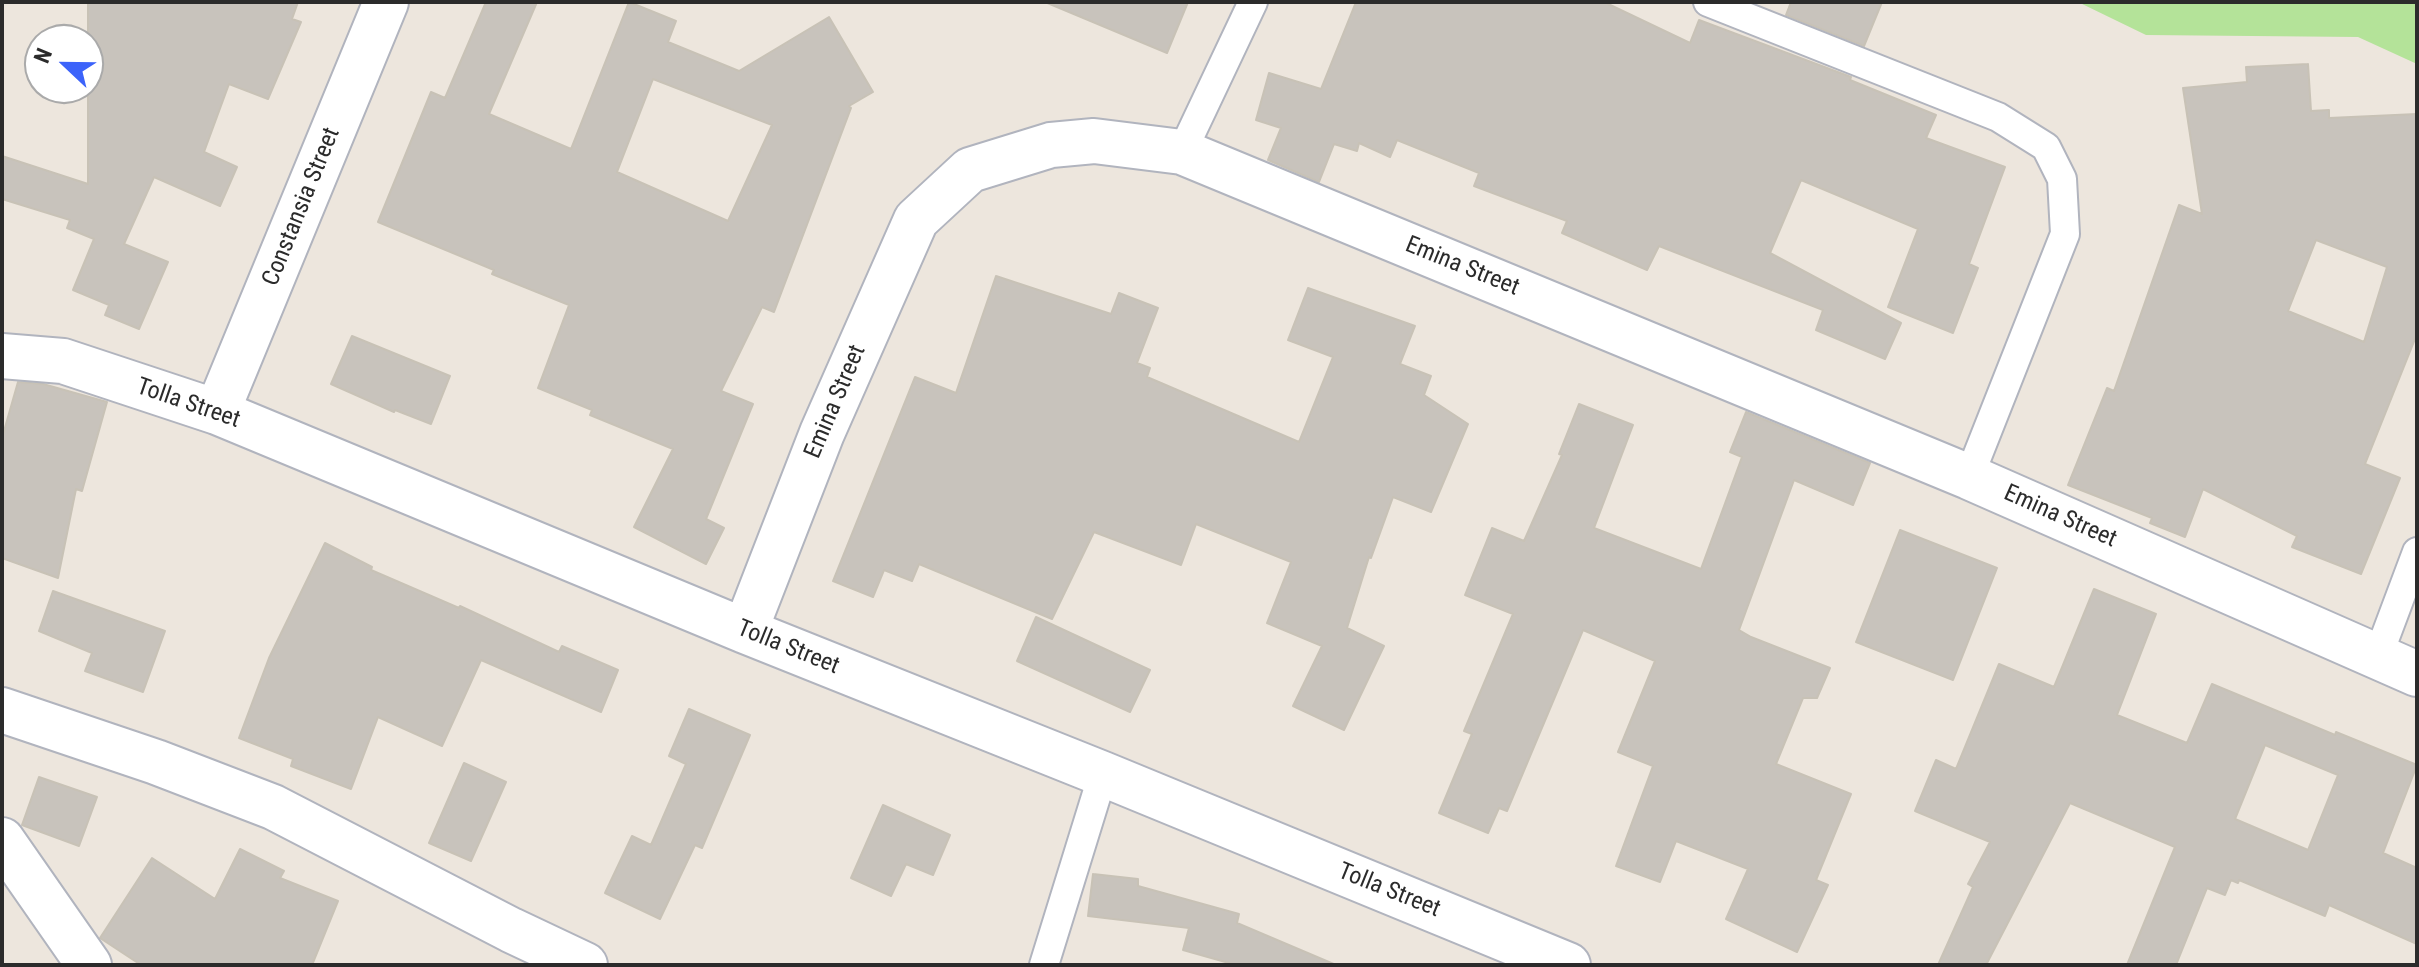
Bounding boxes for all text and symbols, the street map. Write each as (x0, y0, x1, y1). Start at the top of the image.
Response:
north arrow (24, 24, 104, 104)
text: N (29, 45, 57, 67)
street label: Constansia Street (257, 124, 347, 290)
street label: Emina Street (1401, 231, 1523, 303)
street label: Emina Street (799, 341, 873, 463)
street label: Tolla Street (132, 373, 244, 435)
street label: Emina Street (1999, 479, 2121, 555)
street label: Tolla Street (733, 614, 843, 682)
street label: Tolla Street (1334, 857, 1444, 925)

